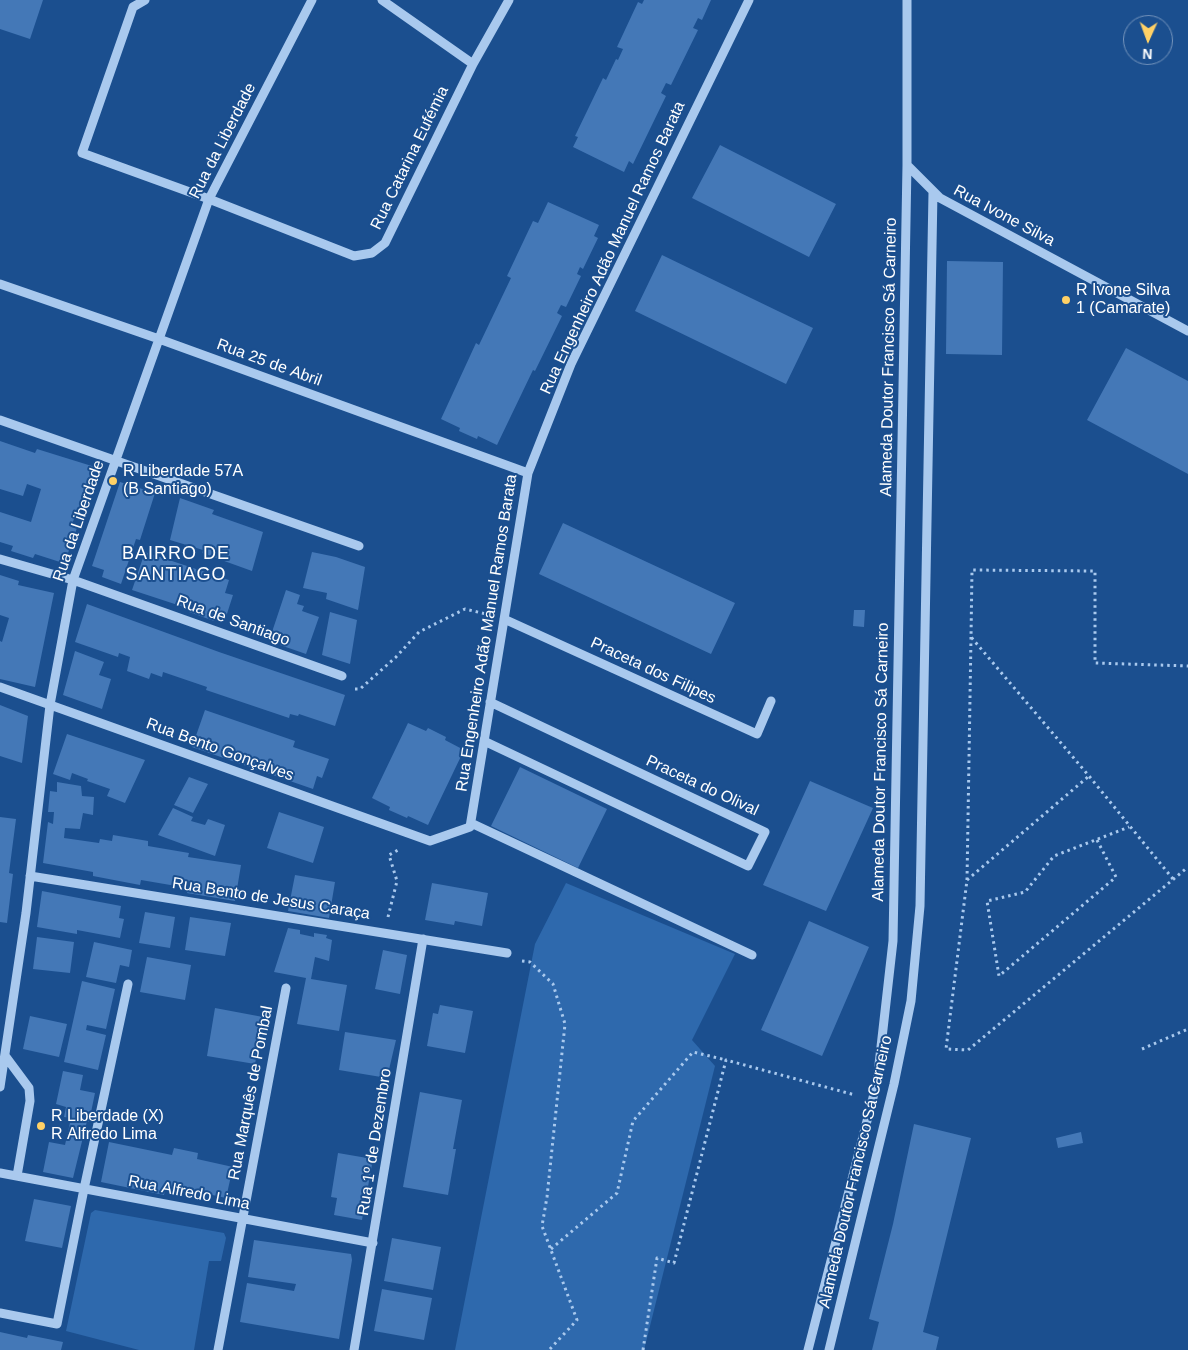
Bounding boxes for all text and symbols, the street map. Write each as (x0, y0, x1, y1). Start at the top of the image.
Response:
north arrow (1123, 15, 1173, 65)
text: N (1142, 46, 1153, 62)
street label: Rua da Liberdade (186, 80, 260, 202)
street label: Rua Catarina Eufémia (367, 83, 453, 233)
street label: Rua Engenheiro Adão Manuel Ramos Barata (536, 98, 690, 398)
street label: Rua Ivone Silva (950, 181, 1058, 251)
street label: Alameda Doutor Francisco Sá Carneiro (877, 217, 901, 497)
place label: R Ivone Silva 1 (Camarate) (1076, 281, 1170, 319)
marker: R Ivone Silva 1 (Camarate) (1060, 294, 1072, 306)
street label: Rua 25 de Abril (214, 335, 324, 391)
street label: Rua da Liberdade (49, 458, 109, 584)
place label: R Liberdade 57A (B Santiago) (123, 462, 243, 500)
street label: Rua Engenheiro Adão Manuel Ramos Barata (452, 473, 522, 793)
marker: R Liberdade 57A (B Santiago) (107, 475, 119, 487)
district label: BAIRRO DE SANTIAGO (121, 543, 231, 586)
street label: Rua de Santiago (174, 592, 292, 650)
street label: Alameda Doutor Francisco Sá Carneiro (869, 622, 893, 902)
street label: Praceta dos Filipes (587, 634, 719, 708)
street label: Rua Bento Gonçalves (144, 714, 296, 786)
street label: Praceta do Olival (643, 752, 761, 820)
street label: Rua Bento de Jesus Caraça (171, 874, 371, 924)
street label: Rua Marquês de Pombal (225, 1004, 277, 1182)
street label: Alameda Doutor Francisco Sá Carneiro (815, 1034, 897, 1310)
street label: Rua 1º de Dezembro (354, 1067, 396, 1217)
place label: R Liberdade (X) R Alfredo Lima (51, 1107, 164, 1145)
marker: R Liberdade (X) R Alfredo Lima (35, 1120, 47, 1132)
street label: Rua Alfredo Lima (126, 1172, 252, 1214)

